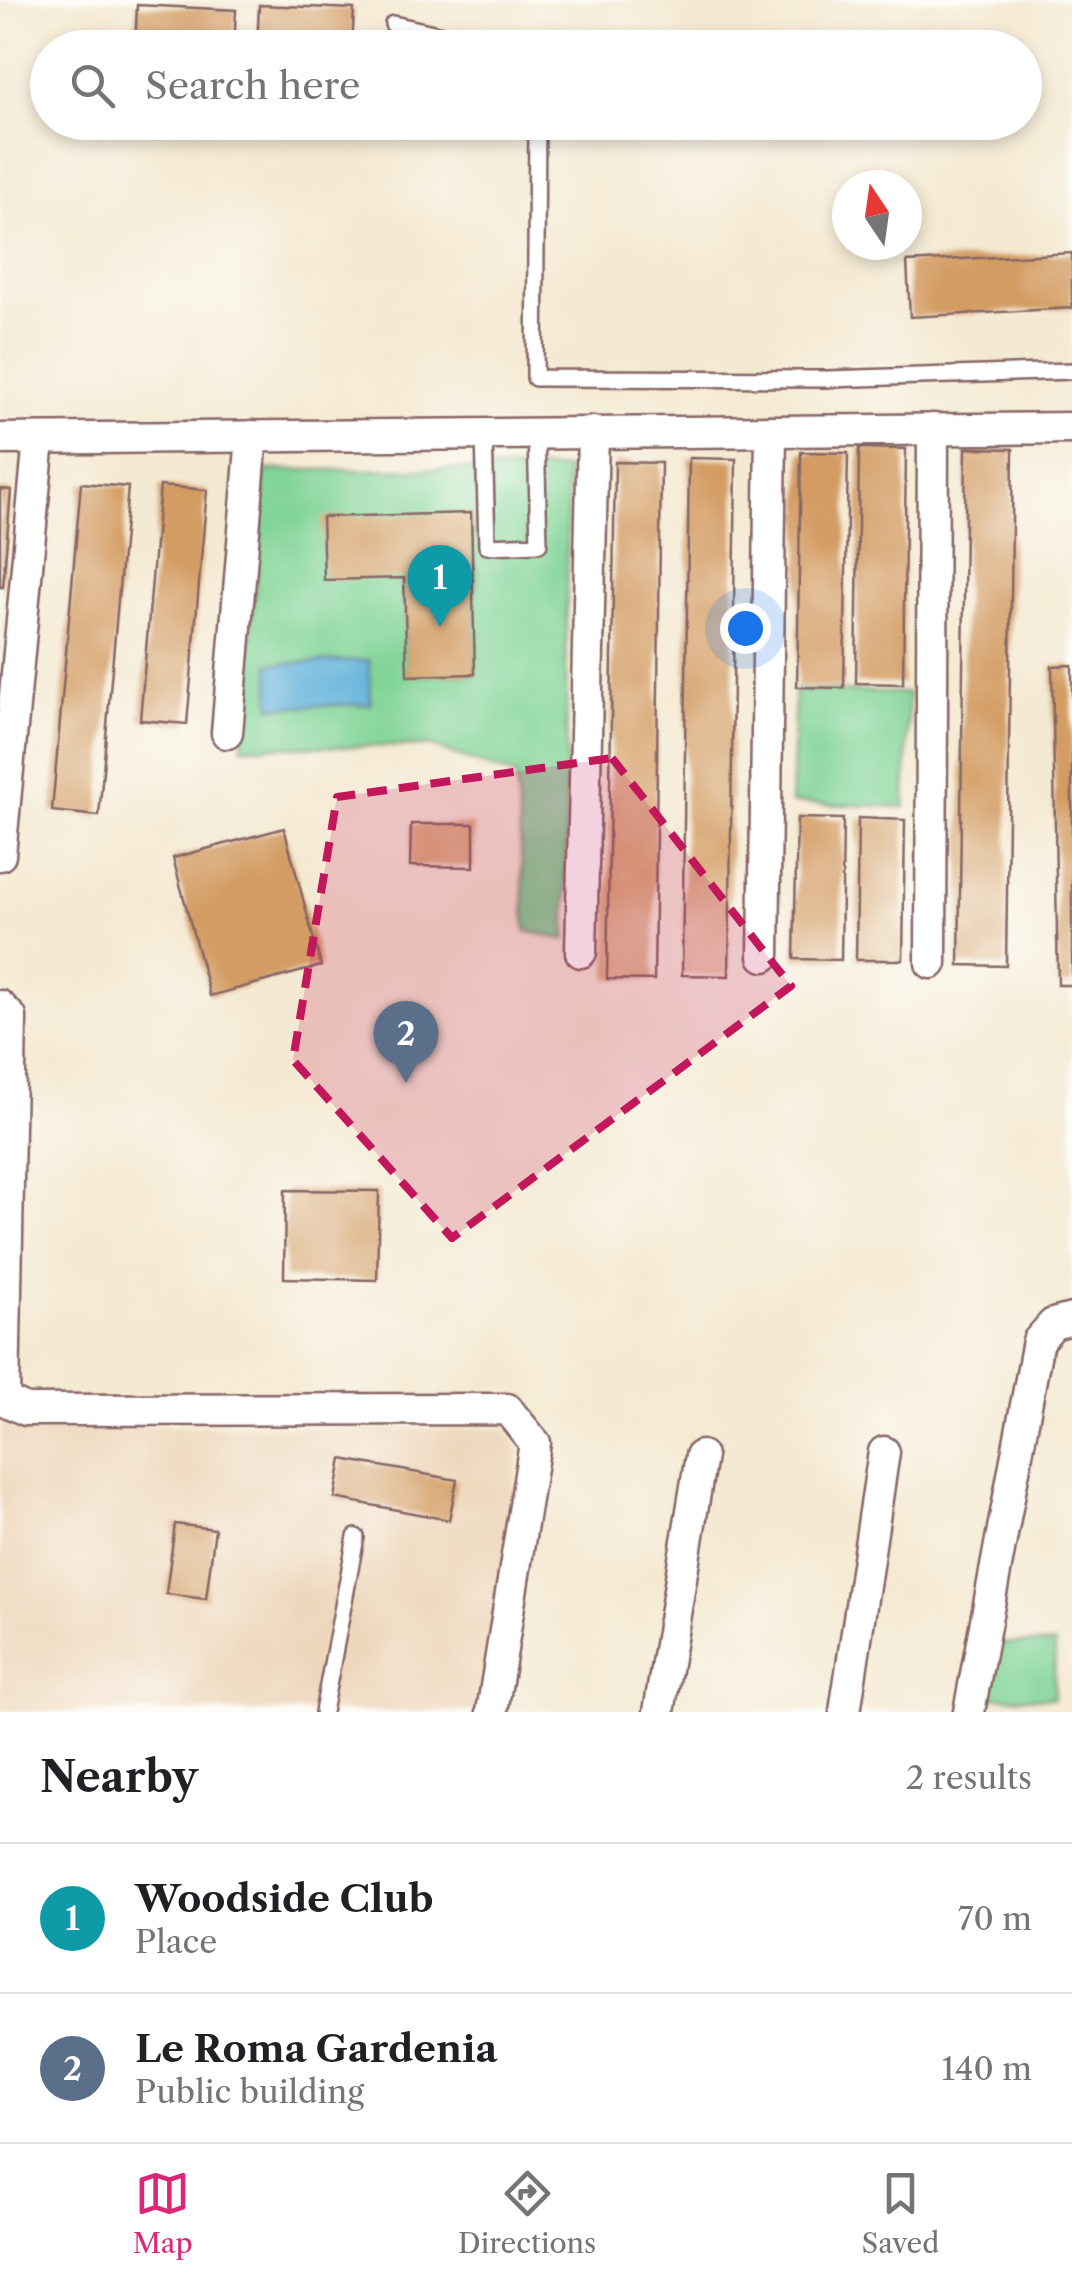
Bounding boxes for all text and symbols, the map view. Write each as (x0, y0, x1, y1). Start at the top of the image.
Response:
search box (30, 30, 1042, 140)
icon: search (65, 58, 120, 113)
text: Search here (145, 62, 360, 109)
north arrow (832, 170, 922, 260)
pin: 1 (408, 544, 472, 627)
your location (720, 603, 771, 654)
pin: 2 (374, 1000, 438, 1083)
text: Nearby (40, 1751, 198, 1803)
text: 2 results (906, 1758, 1032, 1797)
text: Woodside Club (135, 1875, 433, 1922)
text: 1 (65, 1899, 80, 1938)
text: 70 m (958, 1899, 1032, 1938)
text: Place (135, 1922, 217, 1961)
text: Le Roma Gardenia (135, 2025, 498, 2072)
text: 2 (63, 2049, 82, 2088)
text: 140 m (941, 2049, 1032, 2088)
text: Public building (135, 2072, 364, 2111)
tab: Map (133, 2166, 193, 2260)
tab: Directions (458, 2166, 596, 2260)
tab: Saved (862, 2166, 939, 2260)

